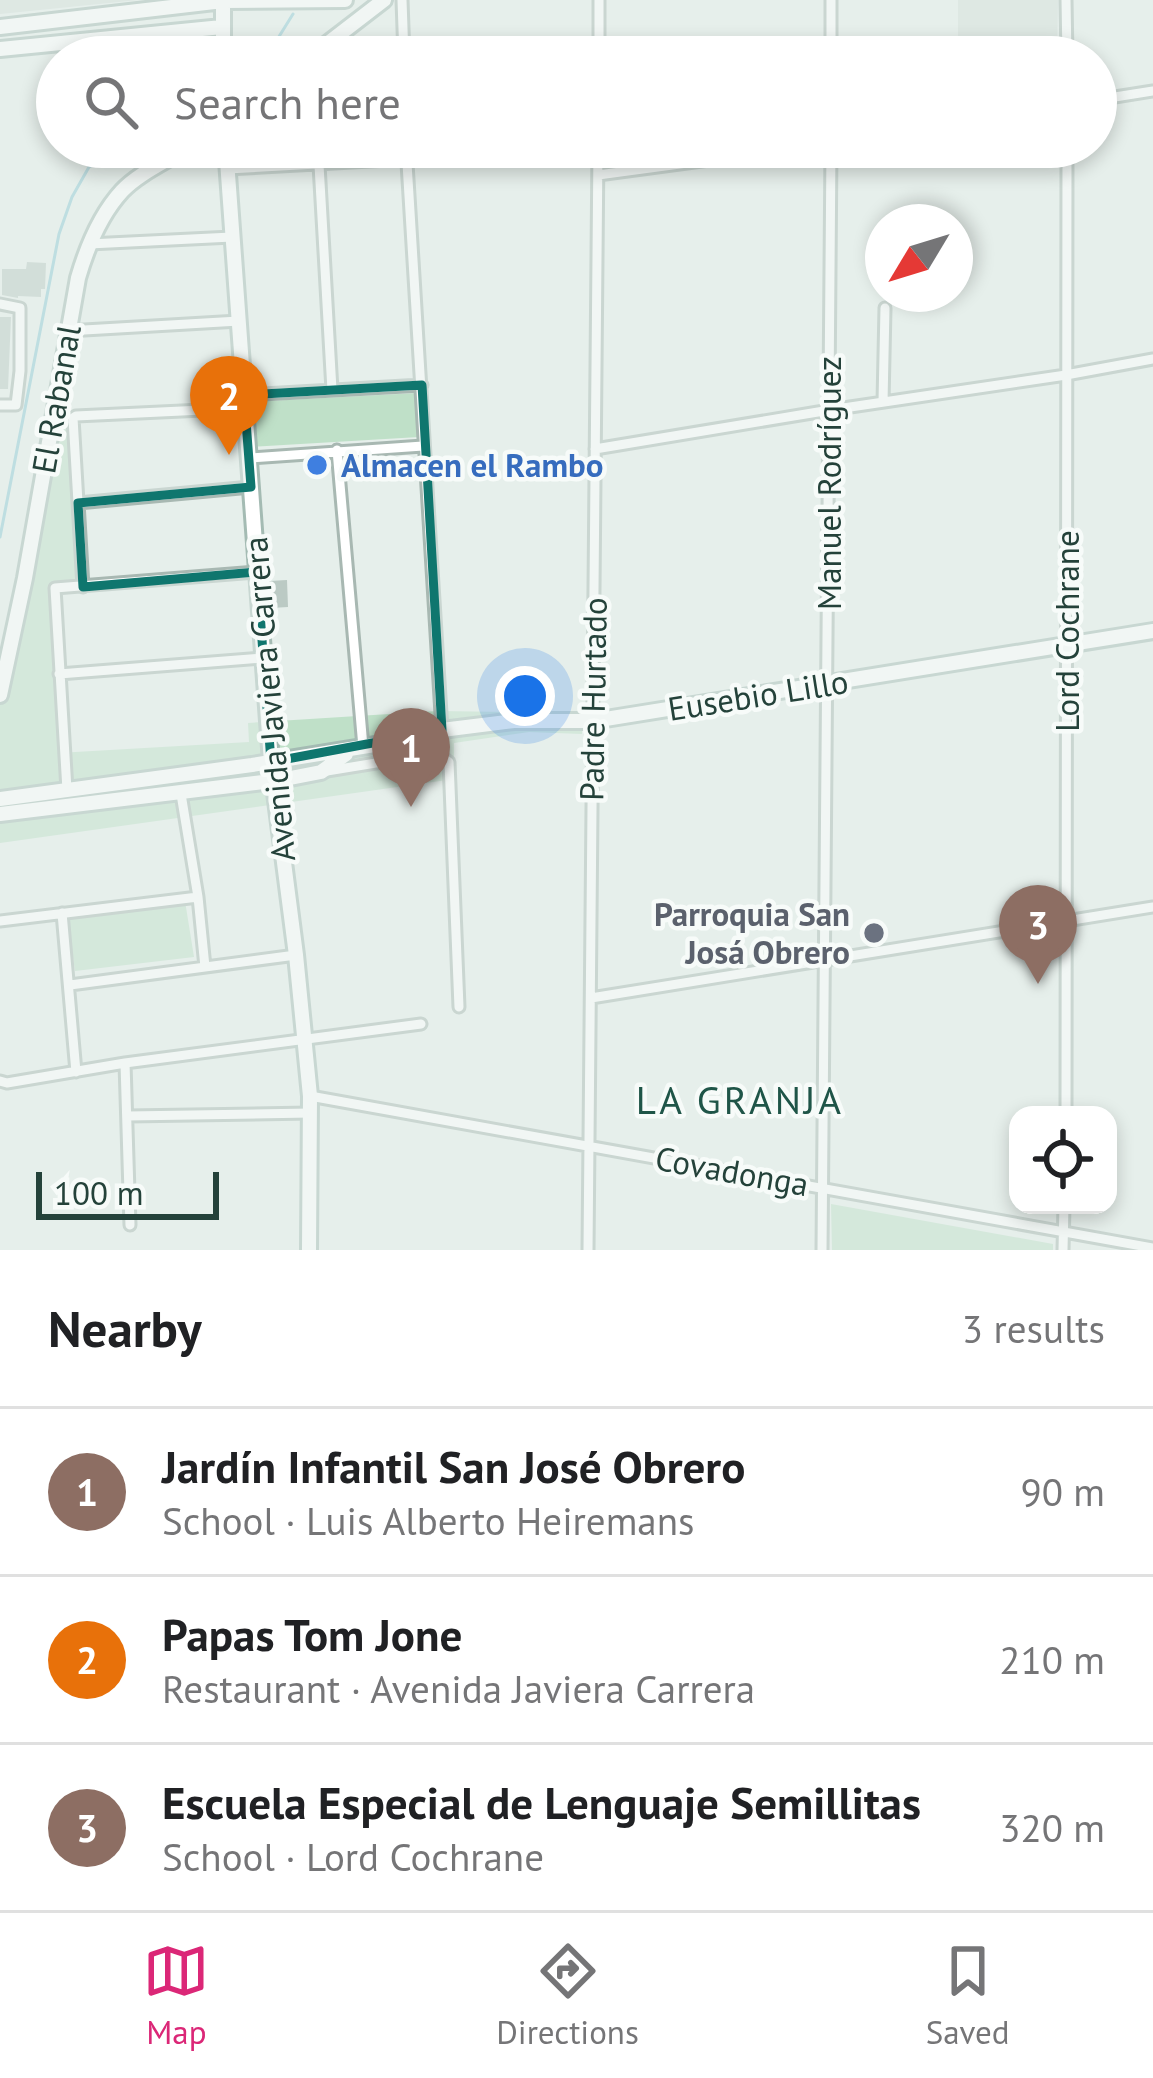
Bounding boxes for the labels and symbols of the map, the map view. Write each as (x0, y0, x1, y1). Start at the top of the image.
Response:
north arrow (865, 204, 973, 312)
street label: El Rabanal (21, 321, 90, 477)
pin: 2 (190, 356, 268, 455)
street label: Manuel Rodríguez (807, 356, 850, 610)
place label: Almacen el Rambo (341, 443, 603, 486)
marker: Almacen el Rambo (304, 452, 330, 478)
street label: Lord Cochrane (1045, 530, 1088, 732)
street label: Avenida Javiera Carrera (233, 535, 304, 863)
street label: Padre Hurtado (569, 597, 616, 801)
street label: Eusebio Lillo (665, 659, 851, 730)
your location (495, 666, 555, 726)
pin: 1 (372, 708, 450, 807)
pin: 3 (999, 885, 1077, 984)
place label: Parroquia San Josá Obrero (654, 892, 850, 973)
marker: Parroquia San Josá Obrero (861, 920, 887, 946)
district label: LA GRANJA (636, 1074, 844, 1125)
street label: Covadonga (652, 1136, 812, 1205)
scale bar (36, 1166, 219, 1219)

